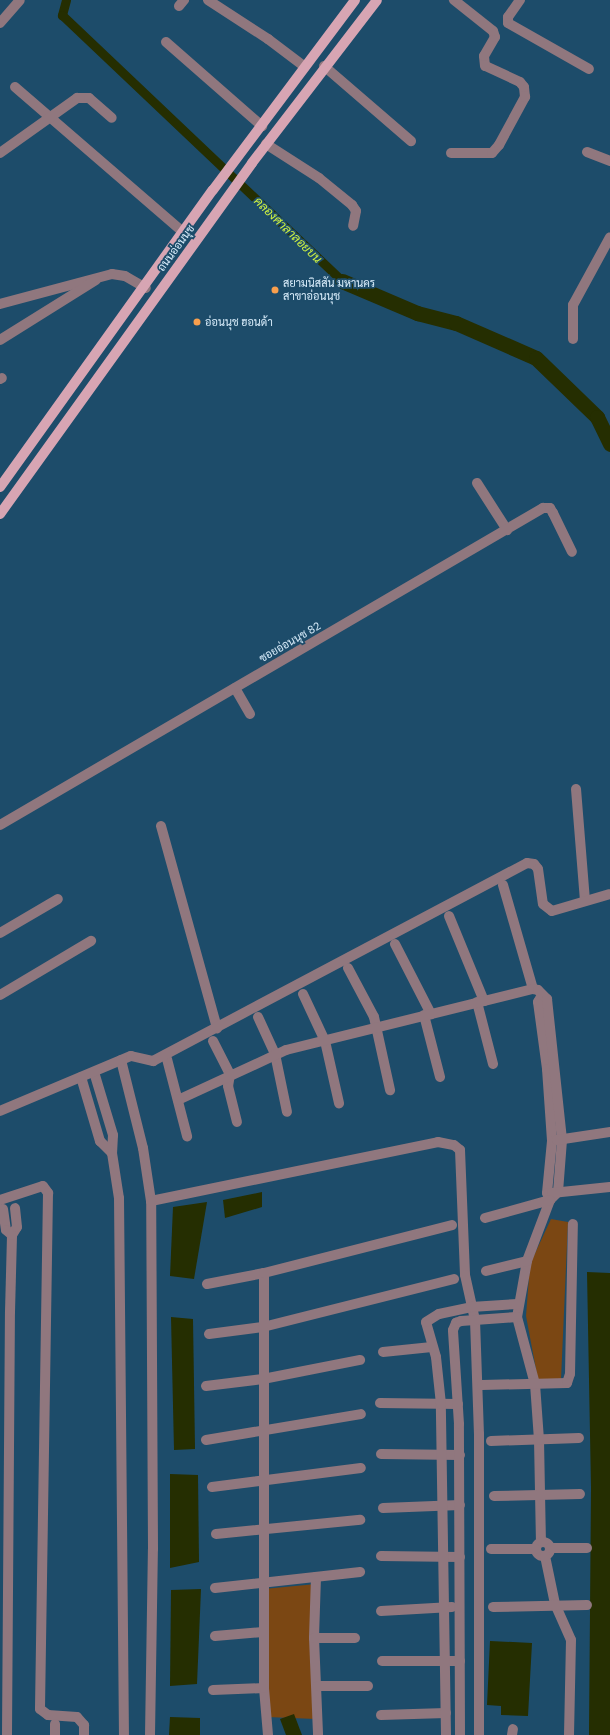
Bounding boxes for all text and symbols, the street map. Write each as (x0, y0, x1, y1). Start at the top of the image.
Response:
water label: คลองศาลาลอยบน (251, 194, 325, 266)
street label: ถนนอ่อนนุช (155, 222, 197, 274)
place label: สยามนิสสัน มหานคร สาขาอ่อนนุช (283, 277, 375, 303)
marker: สยามนิสสัน มหานคร สาขาอ่อนนุช (270, 285, 280, 295)
place label: อ่อนนุช ฮอนด้า (205, 315, 273, 329)
marker: อ่อนนุช ฮอนด้า (192, 317, 202, 327)
street label: ซอยอ่อนนุช 82 (257, 619, 323, 665)

